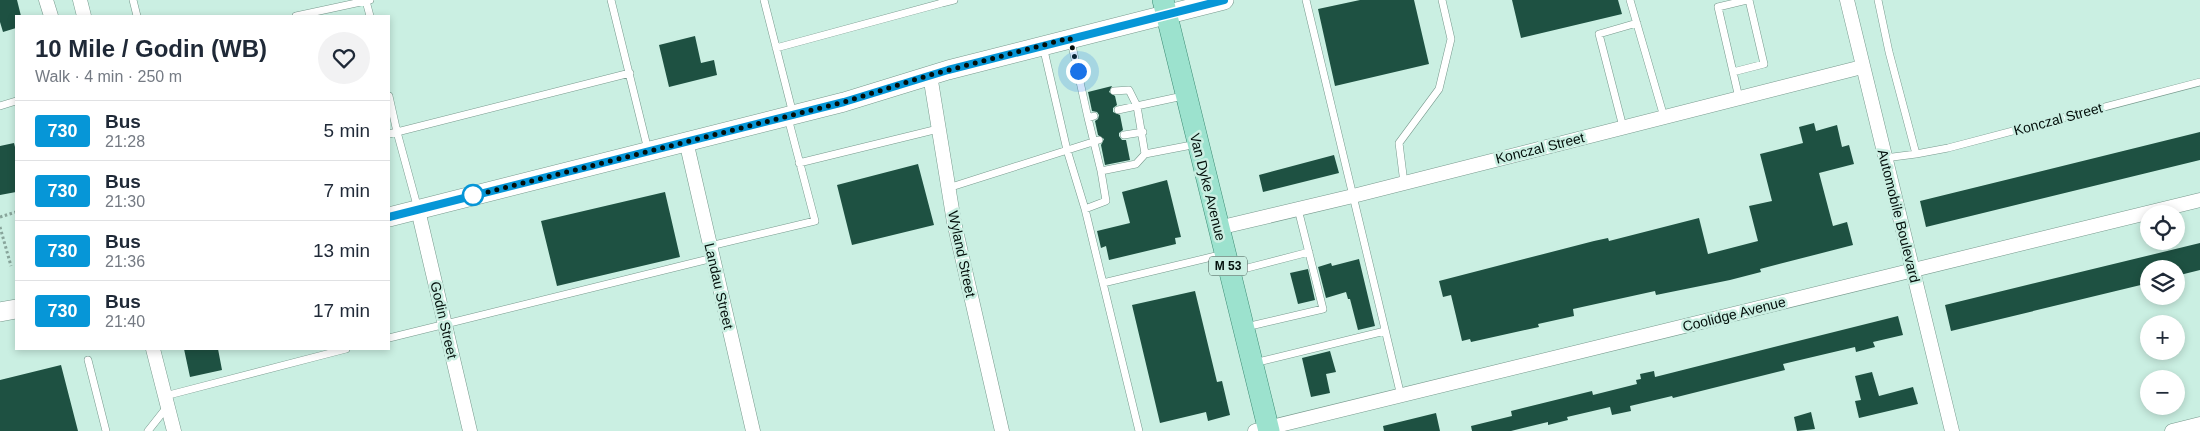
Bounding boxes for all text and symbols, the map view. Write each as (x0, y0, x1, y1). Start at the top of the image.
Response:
button: heart (318, 32, 370, 84)
text: 10 Mile / Godin (WB) (35, 35, 267, 62)
your location (1066, 59, 1091, 84)
text: Walk · 4 min · 250 m (35, 68, 182, 85)
street label: Konczal Street (2012, 99, 2104, 139)
text: Bus (105, 111, 141, 132)
text: 5 min (324, 120, 370, 141)
text: 730 (47, 121, 78, 141)
street label: Konczal Street (1494, 129, 1586, 167)
street label: Van Dyke Avenue (1187, 132, 1229, 243)
text: 21:28 (105, 133, 145, 150)
street label: Automobile Boulevard (1875, 148, 1923, 284)
text: Bus (105, 171, 141, 192)
text: 7 min (324, 180, 370, 201)
text: 730 (47, 181, 78, 201)
unlabelled marker (462, 184, 484, 206)
text: 21:30 (105, 193, 145, 210)
map controls (2140, 205, 2185, 415)
button: locate (2140, 205, 2185, 250)
street label: Wyland Street (945, 209, 979, 299)
text: Bus (105, 231, 141, 252)
text: 13 min (313, 240, 370, 261)
text: 730 (47, 241, 78, 261)
street label: Landau Street (701, 241, 737, 331)
text: 21:36 (105, 253, 145, 270)
road number: M 53 (1209, 256, 1247, 276)
button: layers (2140, 260, 2185, 305)
street label: Godin Street (427, 280, 461, 360)
text: Bus (105, 291, 141, 312)
street label: Coolidge Avenue (1681, 293, 1787, 335)
text: 17 min (313, 300, 370, 321)
text: 730 (47, 301, 78, 321)
text: 21:40 (105, 313, 145, 330)
button: + (2140, 315, 2185, 360)
button: − (2140, 370, 2185, 415)

